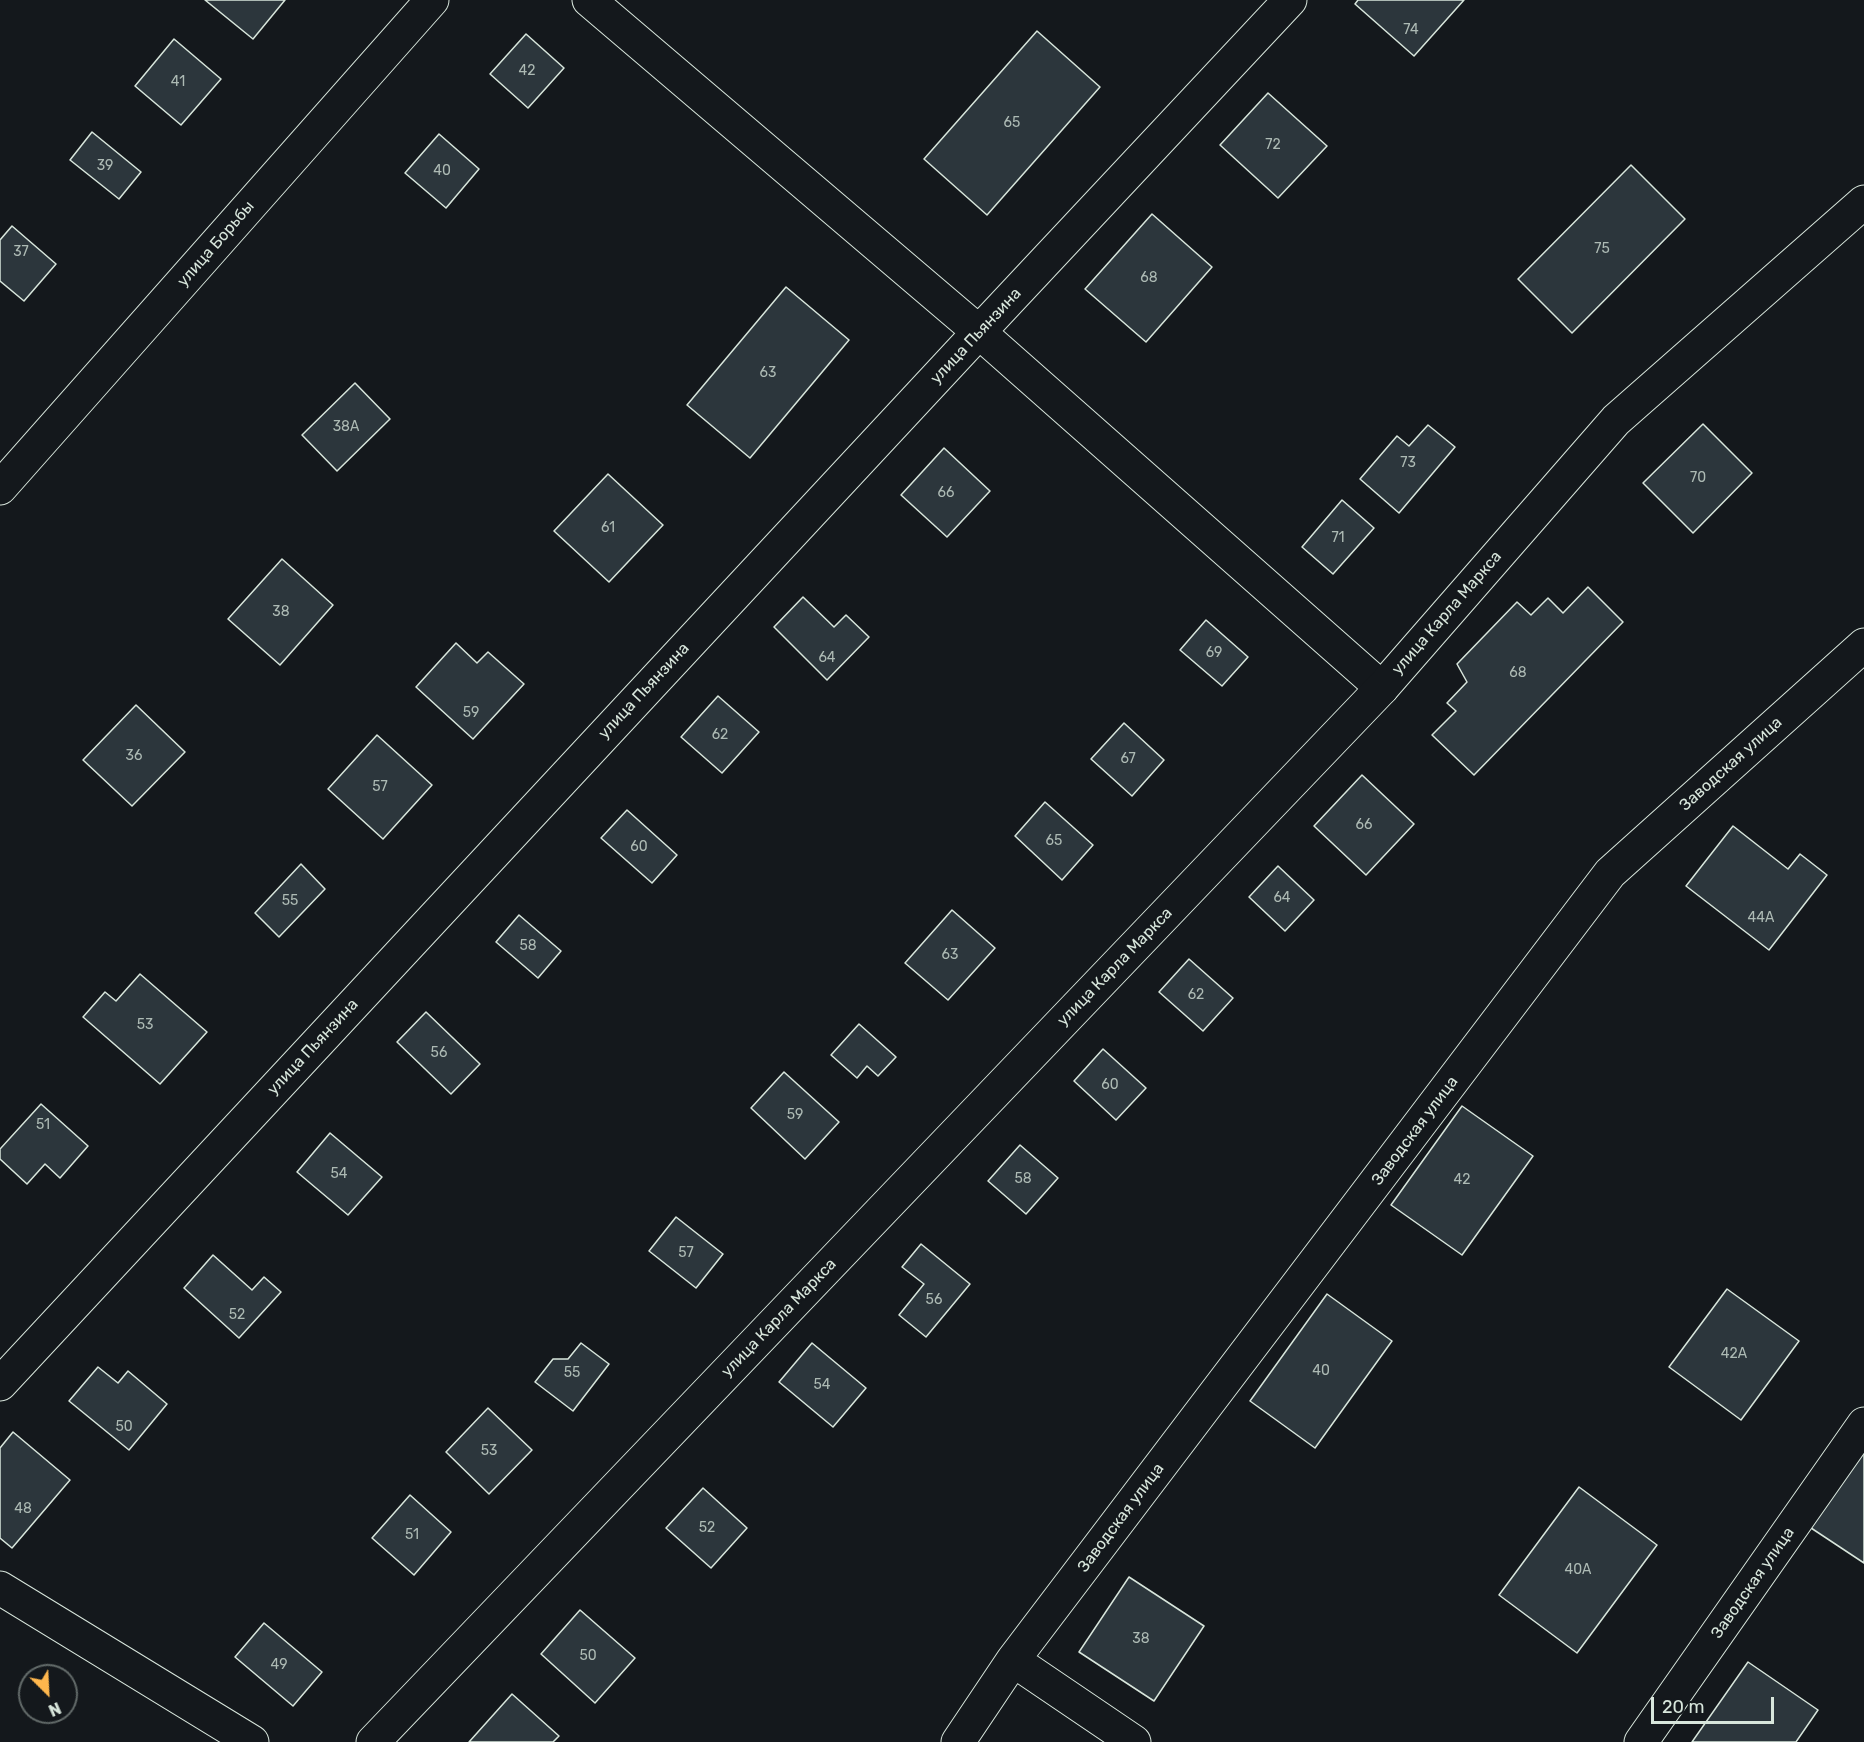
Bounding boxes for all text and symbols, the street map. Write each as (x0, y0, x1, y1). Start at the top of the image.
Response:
house number: 74 (1403, 22, 1419, 38)
house number: 42 (519, 63, 535, 79)
house number: 41 (171, 74, 185, 90)
house number: 65 (1004, 115, 1020, 131)
house number: 72 (1265, 137, 1281, 153)
house number: 39 (97, 158, 113, 174)
house number: 40 (433, 163, 451, 179)
street label: улица Борьбы (173, 197, 259, 291)
house number: 75 (1594, 241, 1610, 257)
house number: 37 (13, 244, 29, 260)
house number: 68 (1140, 270, 1158, 286)
street label: улица Пьянзина (927, 284, 1025, 388)
house number: 63 (760, 365, 776, 381)
house number: 38А (333, 419, 359, 435)
house number: 73 (1400, 455, 1416, 471)
house number: 70 (1690, 470, 1706, 486)
house number: 66 (938, 485, 954, 501)
house number: 61 (601, 520, 615, 536)
house number: 71 (1331, 530, 1345, 546)
street label: улица Карла Маркса (1388, 547, 1506, 679)
house number: 38 (272, 604, 290, 620)
street label: улица Пьянзина (595, 639, 693, 743)
house number: 69 (1206, 645, 1222, 661)
house number: 64 (818, 650, 836, 666)
house number: 68 (1509, 665, 1527, 681)
house number: 59 (463, 705, 479, 721)
street label: Заводская улица (1676, 713, 1786, 815)
house number: 62 (712, 727, 728, 743)
house number: 36 (126, 748, 142, 764)
house number: 67 (1120, 751, 1136, 767)
house number: 57 (372, 779, 388, 795)
house number: 66 (1356, 817, 1372, 833)
house number: 65 (1046, 833, 1062, 849)
house number: 60 (630, 839, 648, 855)
house number: 64 (1273, 890, 1291, 906)
house number: 55 (282, 893, 298, 909)
street label: улица Карла Маркса (1053, 904, 1177, 1030)
house number: 44А (1748, 910, 1774, 926)
house number: 58 (519, 938, 537, 954)
house number: 63 (942, 947, 958, 963)
house number: 62 (1188, 987, 1204, 1003)
street label: улица Пьянзина (264, 995, 362, 1099)
house number: 53 (137, 1017, 153, 1033)
house number: 56 (431, 1045, 447, 1061)
street label: Заводская улица (1368, 1073, 1462, 1189)
house number: 60 (1101, 1077, 1119, 1093)
house number: 59 (787, 1107, 803, 1123)
house number: 51 (36, 1117, 50, 1133)
house number: 54 (330, 1166, 348, 1182)
house number: 58 (1014, 1171, 1032, 1187)
house number: 42 (1454, 1172, 1470, 1188)
house number: 57 (678, 1245, 694, 1261)
street label: улица Карла Маркса (717, 1255, 841, 1381)
house number: 56 (926, 1292, 942, 1308)
house number: 52 (229, 1307, 245, 1323)
house number: 42А (1721, 1346, 1747, 1362)
house number: 40 (1312, 1363, 1330, 1379)
house number: 55 (564, 1365, 580, 1381)
house number: 54 (813, 1377, 831, 1393)
house number: 50 (115, 1419, 133, 1435)
house number: 53 (481, 1443, 497, 1459)
street label: Заводская улица (1074, 1460, 1168, 1576)
house number: 48 (14, 1501, 32, 1517)
house number: 52 (699, 1520, 715, 1536)
street label: Заводская улица (1707, 1524, 1799, 1642)
house number: 51 (405, 1527, 419, 1543)
house number: 40А (1565, 1562, 1591, 1578)
house number: 38 (1132, 1631, 1150, 1647)
house number: 50 (579, 1648, 597, 1664)
house number: 49 (271, 1657, 287, 1673)
north arrow (18, 1664, 78, 1724)
scale bar (1654, 1685, 1777, 1723)
text: 20 m (1662, 1696, 1704, 1718)
text: N (46, 1698, 64, 1720)

